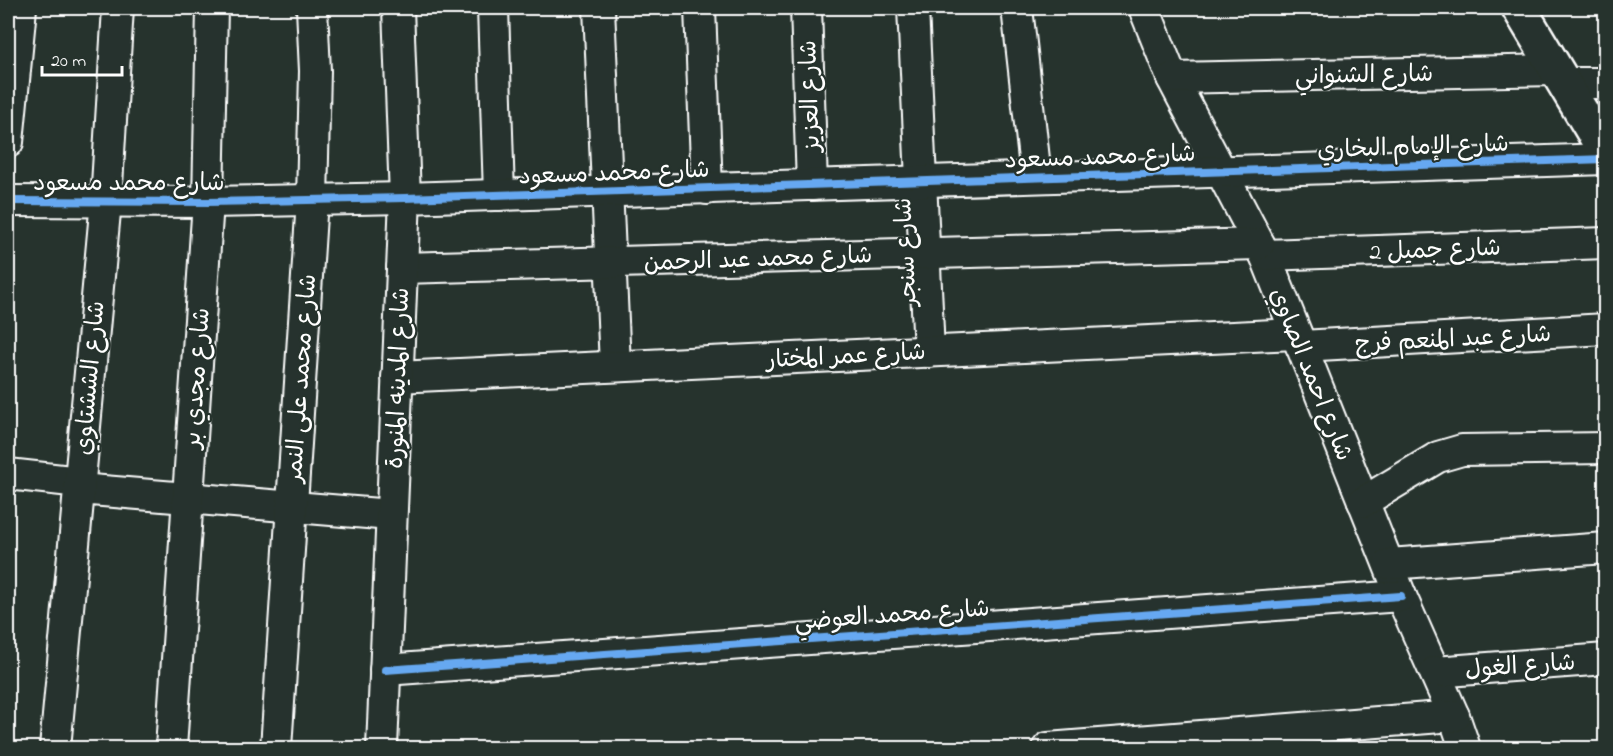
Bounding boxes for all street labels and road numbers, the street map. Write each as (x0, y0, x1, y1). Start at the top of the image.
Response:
street label: شارع العزيز (792, 39, 831, 154)
street label: شارع الشنواني (1295, 58, 1433, 96)
street label: شارع الإمام البخاري (1317, 128, 1510, 169)
street label: شارع محمد مسعود (1004, 138, 1196, 179)
street label: شارع محمد مسعود (518, 154, 710, 195)
street label: شارع محمد مسعود (33, 167, 225, 202)
street label: شارع سنجر (887, 197, 928, 309)
street label: شارع جميل 2 (1369, 232, 1502, 271)
street label: شارع محمد عبد الرحمن (643, 239, 873, 282)
street label: شارع محمد على النمر (278, 273, 327, 485)
street label: شارع احمد الصاوي (1259, 283, 1360, 467)
street label: شارع المدينه المنورة (379, 287, 420, 469)
street label: شارع الششتاوي (67, 300, 116, 457)
street label: شارع مجدي بر (176, 307, 221, 452)
street label: شارع عبد المنعم فرج (1354, 318, 1552, 363)
street label: شارع عمر المختار (764, 336, 927, 379)
street label: شارع محمد العوضي (793, 592, 991, 642)
street label: شارع الغول (1464, 646, 1577, 689)

